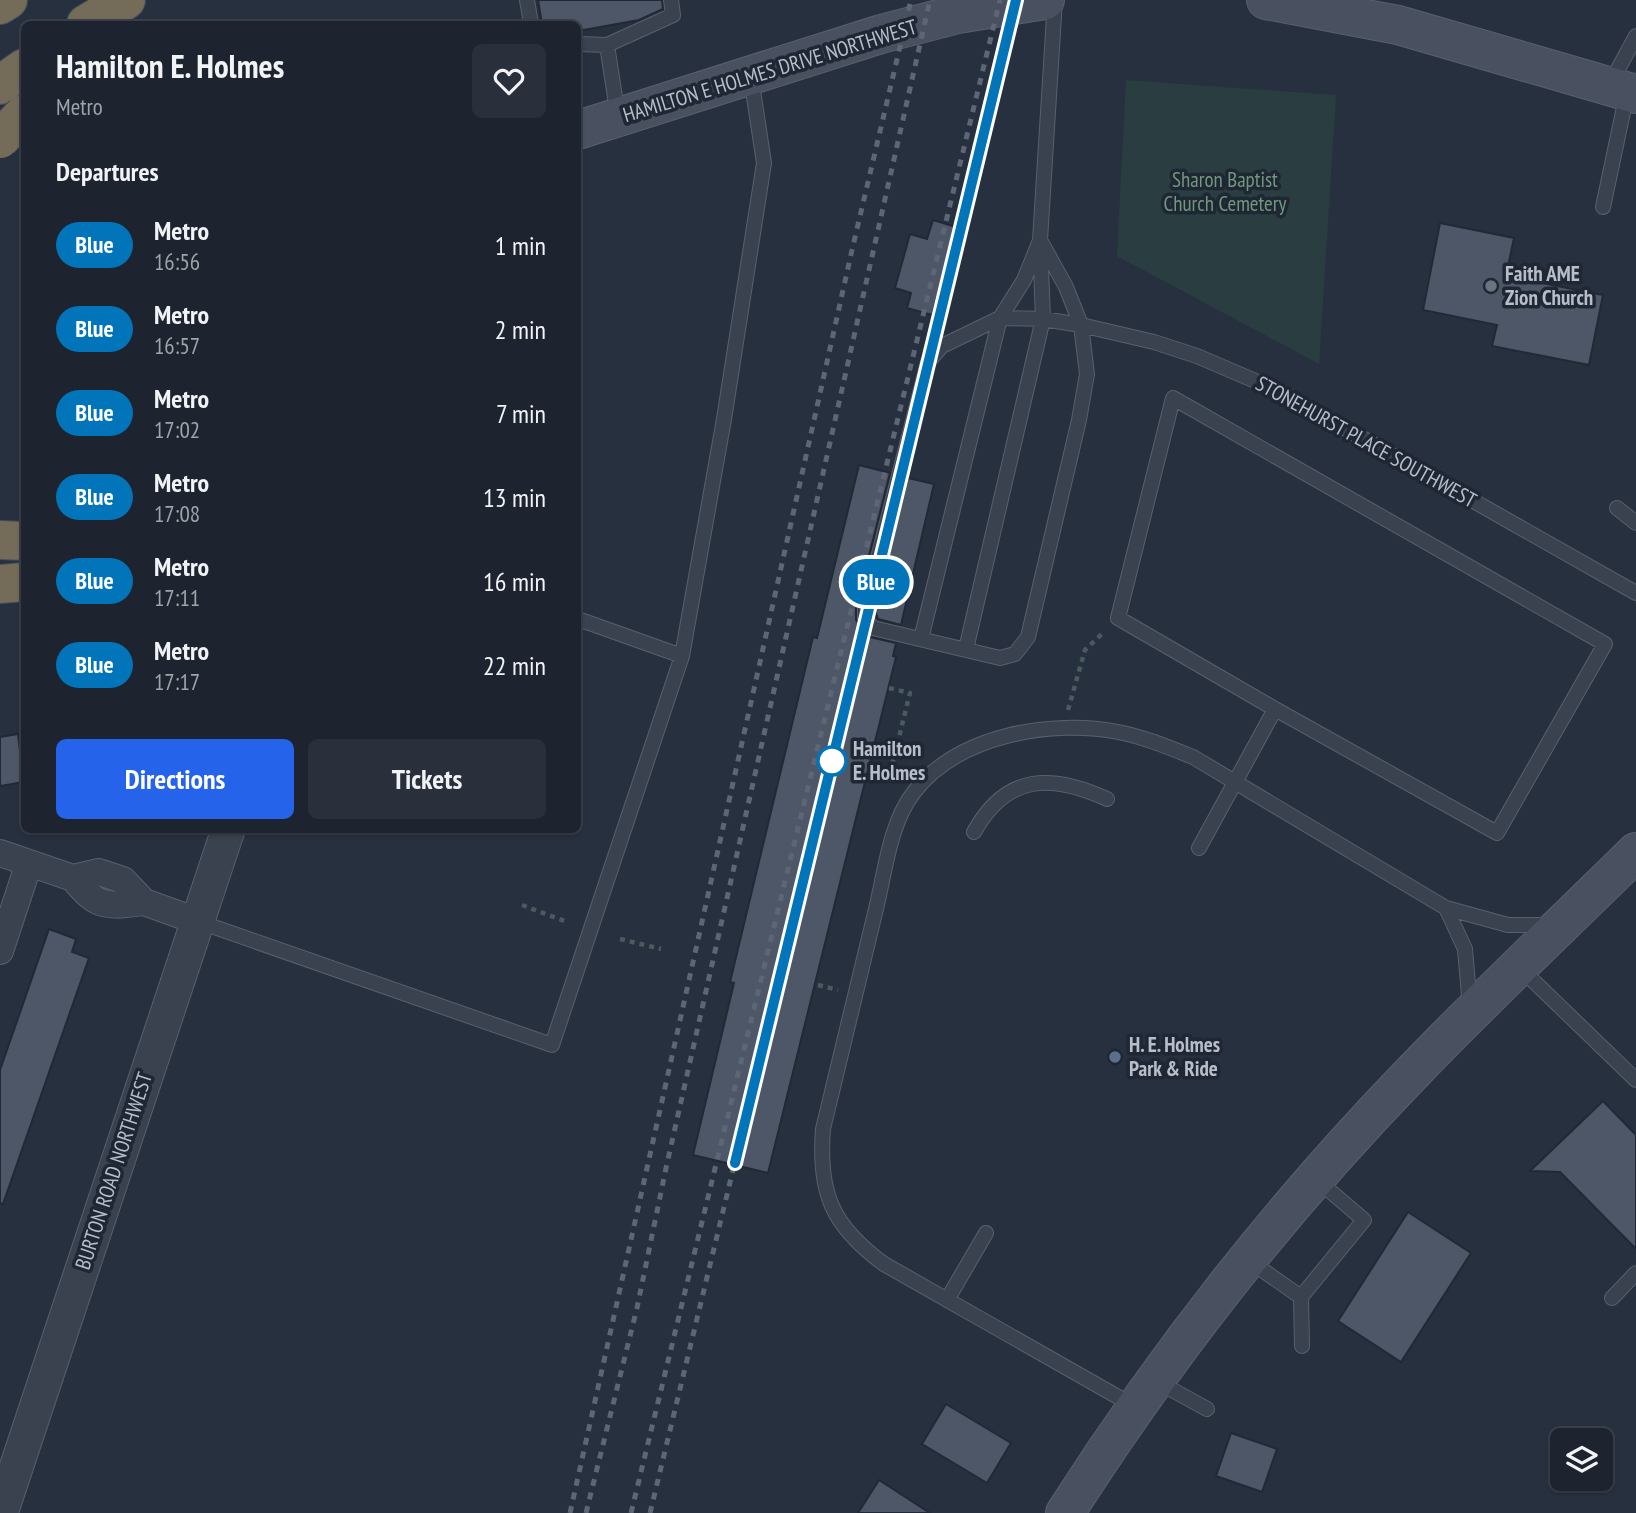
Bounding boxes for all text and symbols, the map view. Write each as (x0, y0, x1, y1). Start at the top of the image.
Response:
street label: HAMILTON E HOLMES DRIVE NORTHWEST (620, 13, 921, 128)
text: Hamilton E. Holmes (56, 44, 284, 87)
button: heart (472, 44, 546, 118)
text: Metro (56, 92, 103, 121)
text: Departures (56, 155, 159, 188)
park label: Sharon Baptist Church Cemetery (1164, 166, 1287, 217)
text: Metro (154, 214, 209, 247)
text: Blue (75, 229, 114, 260)
text: 1 min (495, 229, 546, 262)
text: 16:56 (154, 247, 200, 276)
place label: Faith AME Zion Church (1505, 260, 1593, 311)
marker: Faith AME Zion Church (1483, 278, 1499, 294)
text: Metro (154, 298, 209, 331)
text: Blue (75, 313, 114, 344)
text: 2 min (495, 313, 546, 346)
text: 16:57 (154, 331, 200, 360)
street label: STONEHURST PLACE SOUTHWEST (1251, 370, 1482, 514)
text: Metro (154, 382, 209, 415)
text: Blue (75, 397, 114, 428)
text: 7 min (496, 397, 546, 430)
text: 17:02 (154, 415, 200, 444)
text: Metro (154, 466, 209, 499)
text: Blue (75, 481, 114, 512)
text: 13 min (483, 481, 546, 514)
text: 17:08 (154, 499, 200, 528)
text: Metro (154, 550, 209, 583)
line badge: Blue (827, 559, 925, 605)
text: Blue (75, 565, 114, 596)
text: 16 min (483, 565, 546, 598)
text: Blue (857, 566, 895, 597)
text: 17:11 (154, 583, 200, 612)
text: Metro (154, 634, 209, 667)
text: Blue (75, 649, 114, 680)
text: 22 min (483, 649, 546, 682)
text: 17:17 (154, 667, 200, 696)
place label: Hamilton E. Holmes (853, 735, 925, 786)
button: Directions (56, 739, 294, 819)
button: Tickets (308, 739, 546, 819)
marker: Hamilton E. Holmes (817, 746, 847, 776)
place label: H. E. Holmes Park & Ride (1129, 1031, 1220, 1082)
marker: H. E. Holmes Park & Ride (1107, 1049, 1123, 1065)
street label: BURTON ROAD NORTHWEST (69, 1068, 158, 1273)
map controls (1550, 1428, 1613, 1491)
button: layers (1550, 1428, 1613, 1491)

